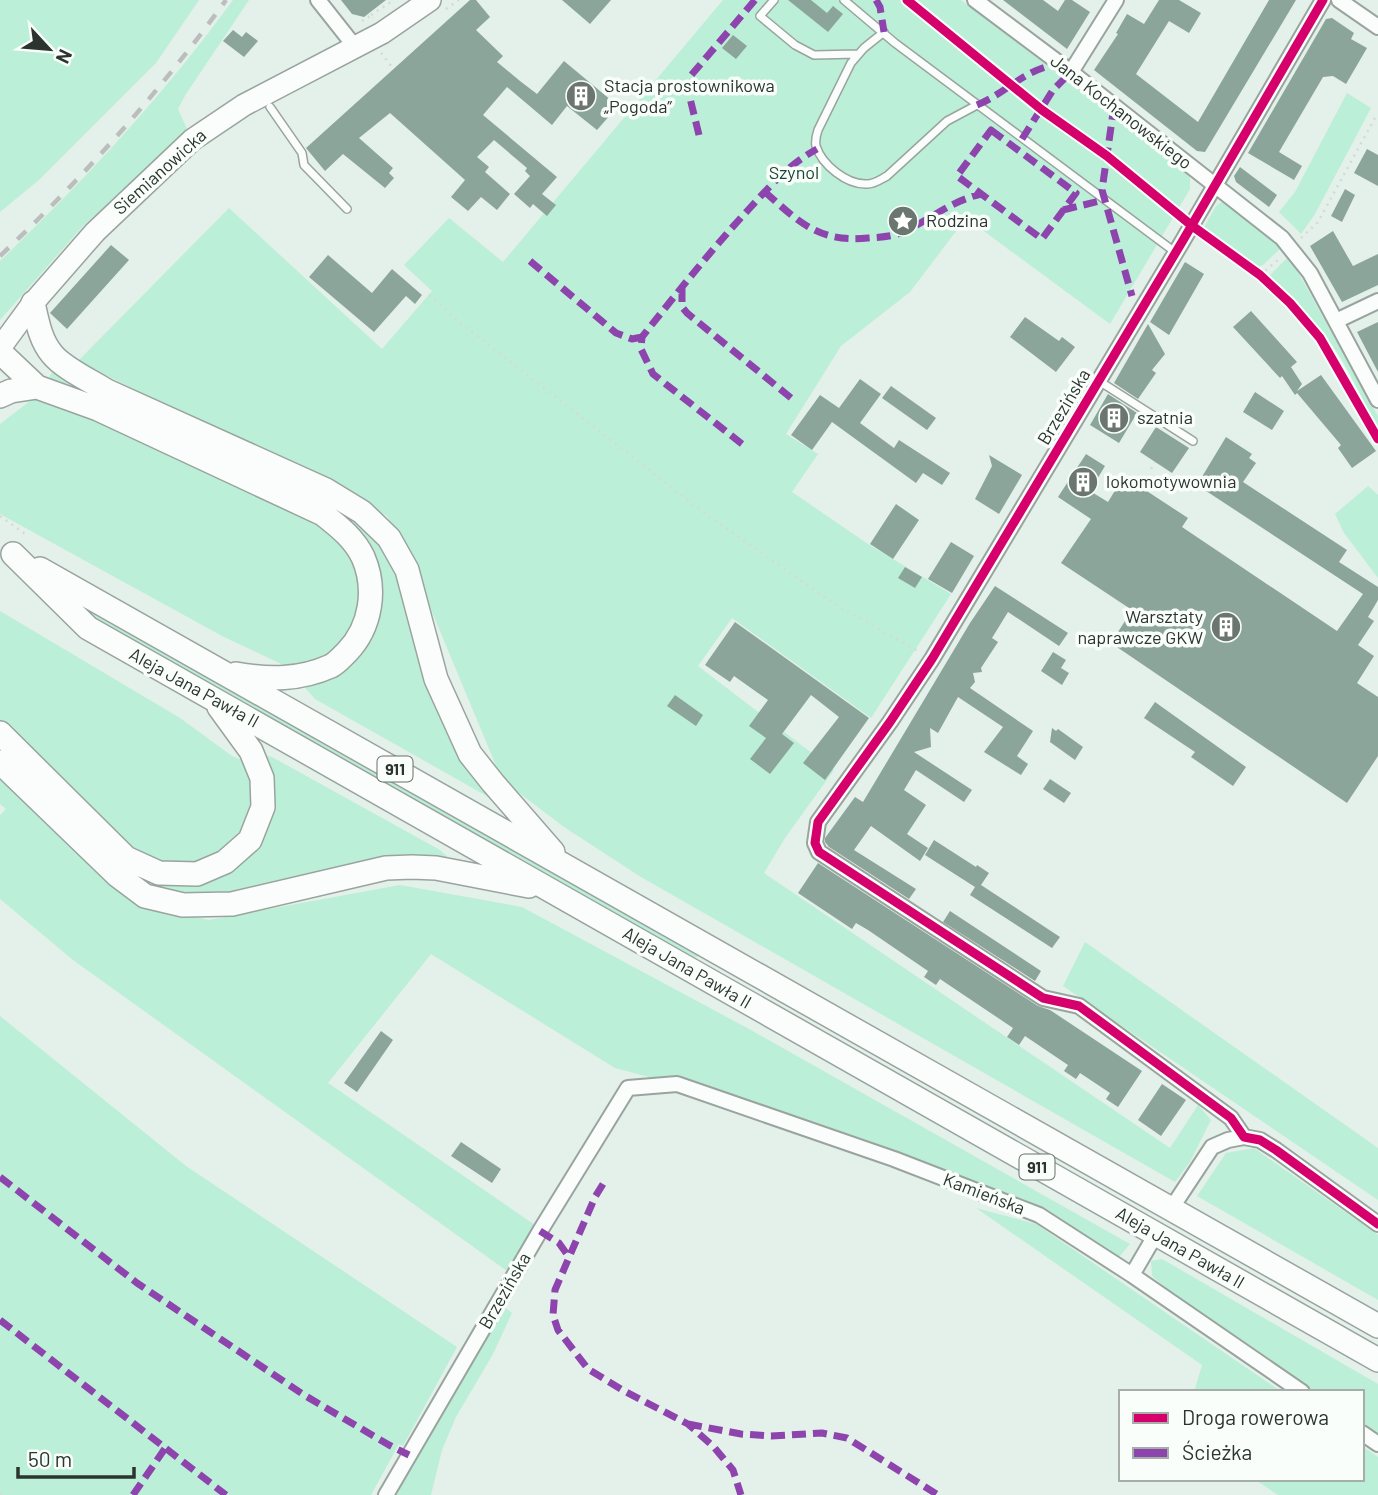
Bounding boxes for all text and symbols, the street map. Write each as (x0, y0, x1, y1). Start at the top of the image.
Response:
north arrow (14, 14, 84, 84)
text: N (52, 46, 78, 67)
street label: Jana Kochanowskiego (1046, 49, 1197, 173)
place label: Stacja prostownikowa „Pogoda” (604, 74, 775, 117)
building icon: Stacja prostownikowa „Pogoda” (564, 79, 598, 113)
street label: Siemianowicka (108, 124, 210, 219)
park label: Szynol (769, 161, 819, 183)
place icon: Rodzina (886, 204, 920, 238)
place label: Rodzina (926, 209, 988, 231)
street label: Brzezińska (1032, 365, 1094, 448)
building icon: szatnia (1097, 401, 1131, 435)
place label: szatnia (1137, 406, 1193, 428)
building icon: lokomotywownia (1066, 465, 1100, 499)
place label: lokomotywownia (1106, 470, 1236, 492)
place label: Warsztaty naprawcze GKW (1077, 605, 1203, 648)
building icon: Warsztaty naprawcze GKW (1209, 610, 1243, 644)
street label: Aleja Jana Pawła II (126, 642, 263, 732)
road number: 911 (378, 756, 412, 782)
street label: Aleja Jana Pawła II (619, 921, 756, 1013)
road number: 911 (1020, 1154, 1054, 1180)
street label: Kamieńska (940, 1167, 1028, 1219)
street label: Aleja Jana Pawła II (1112, 1201, 1249, 1293)
street label: Brzezińska (473, 1248, 535, 1333)
legend (1119, 1390, 1364, 1481)
text: Droga rowerowa (1182, 1404, 1329, 1429)
scale bar (18, 1436, 133, 1480)
text: Ścieżka (1182, 1439, 1252, 1464)
text: 50 m (28, 1446, 72, 1471)

